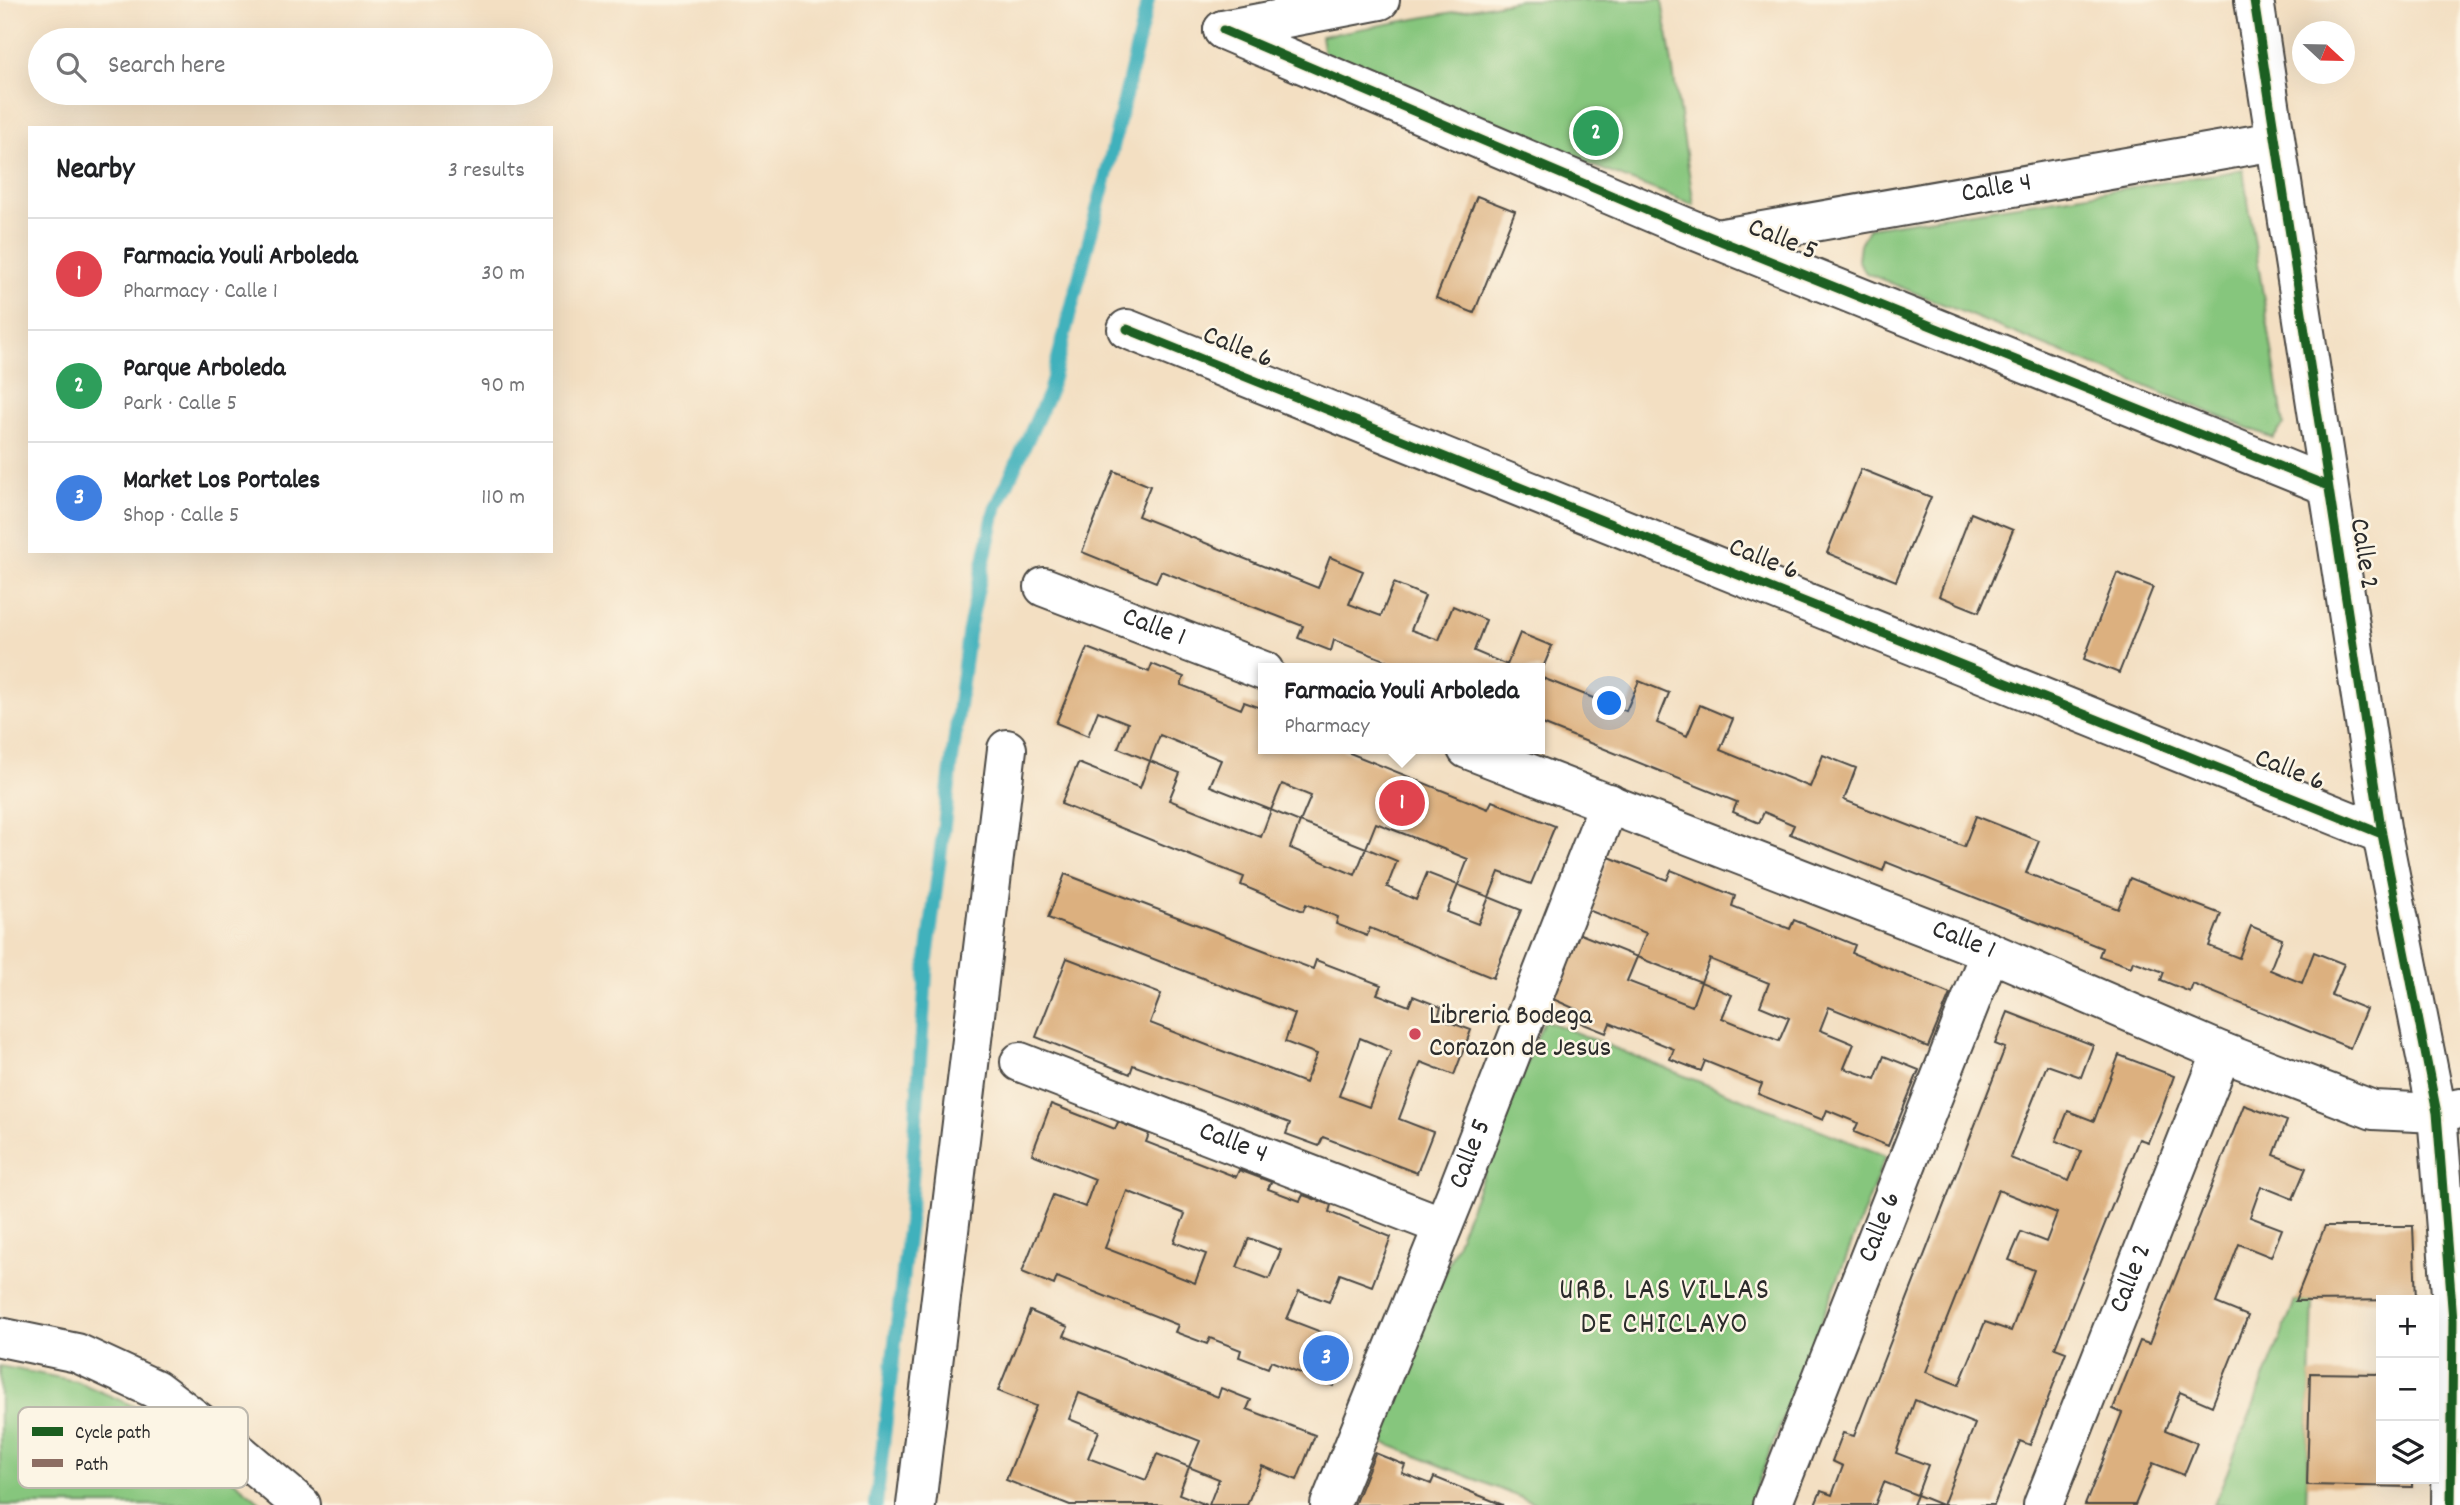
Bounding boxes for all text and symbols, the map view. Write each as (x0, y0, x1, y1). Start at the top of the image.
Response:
north arrow (2292, 21, 2355, 84)
search box (28, 28, 553, 105)
icon: search (52, 48, 90, 86)
text: Search here (108, 48, 226, 85)
pin: 2 (1573, 107, 1619, 159)
text: Nearby (56, 150, 134, 193)
text: 3 results (448, 155, 525, 188)
street label: Calle 4 (1958, 164, 2035, 216)
street label: Calle 5 (1741, 209, 1823, 273)
text: Farmacia Youli Arboleda (123, 239, 358, 276)
text: 1 (76, 258, 82, 291)
text: 30 m (481, 258, 525, 291)
text: Pharmacy · Calle 1 (123, 276, 278, 309)
street label: Calle 6 (1196, 317, 1278, 381)
text: Parque Arboleda (123, 351, 286, 388)
text: 2 (74, 370, 84, 403)
text: 90 m (481, 370, 525, 403)
text: Park · Calle 5 (123, 388, 237, 421)
text: Market Los Portales (123, 463, 320, 500)
text: 3 (74, 482, 84, 515)
text: 110 m (481, 482, 525, 515)
text: Shop · Calle 5 (123, 500, 239, 533)
street label: Calle 2 (2337, 516, 2387, 592)
street label: Calle 6 (1722, 529, 1804, 593)
street label: Calle 1 (1116, 598, 1191, 659)
popup (1258, 663, 1545, 754)
text: Farmacia Youli Arboleda (1284, 674, 1519, 711)
your location (1592, 686, 1626, 720)
text: Pharmacy (1284, 711, 1370, 744)
street label: Calle 6 (2248, 740, 2330, 804)
pin: 1 (1379, 777, 1425, 829)
street label: Calle 1 (1925, 911, 2001, 972)
place label: Libreria Bodega Corazon de Jesus (1429, 998, 1611, 1070)
marker: Libreria Bodega Corazon de Jesus (1407, 1026, 1423, 1042)
street label: Calle 4 (1192, 1113, 1273, 1176)
street label: Calle 5 (1440, 1114, 1503, 1195)
street label: Calle 6 (1849, 1187, 1913, 1269)
street label: Calle 2 (2101, 1238, 2164, 1320)
district label: URB. LAS VILLAS DE CHICLAYO (1559, 1271, 1771, 1348)
map controls (2376, 1295, 2439, 1484)
button: + (2376, 1295, 2439, 1358)
pin: 3 (1303, 1332, 1349, 1384)
button: − (2376, 1358, 2439, 1421)
legend (18, 1407, 248, 1488)
text: Cycle path (75, 1421, 150, 1448)
button: layers (2376, 1421, 2439, 1484)
text: Path (75, 1453, 108, 1480)

